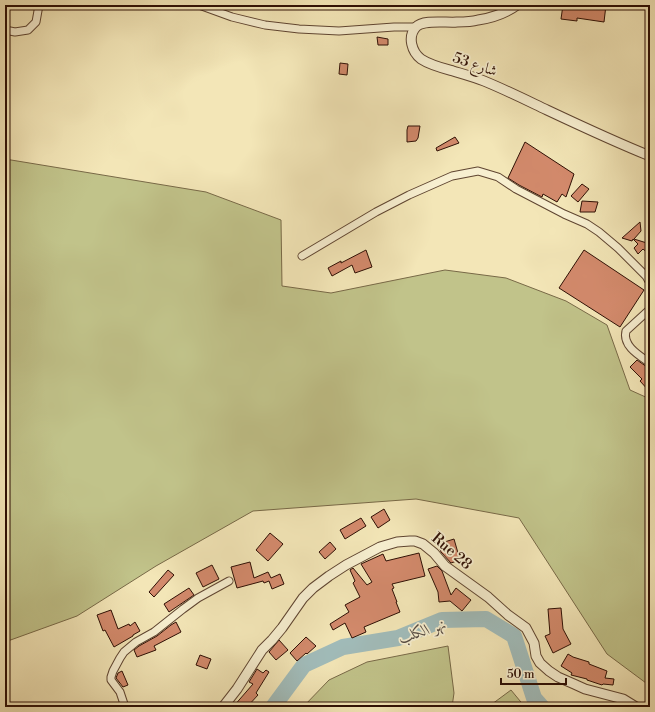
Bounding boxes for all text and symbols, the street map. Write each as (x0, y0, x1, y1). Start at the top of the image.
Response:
street label: شارع 53 (449, 48, 500, 84)
street label: Rue 28 (427, 529, 476, 574)
water label: نهر الكلب (396, 614, 449, 648)
scale bar (501, 660, 566, 686)
text: 50 m (507, 667, 535, 682)

